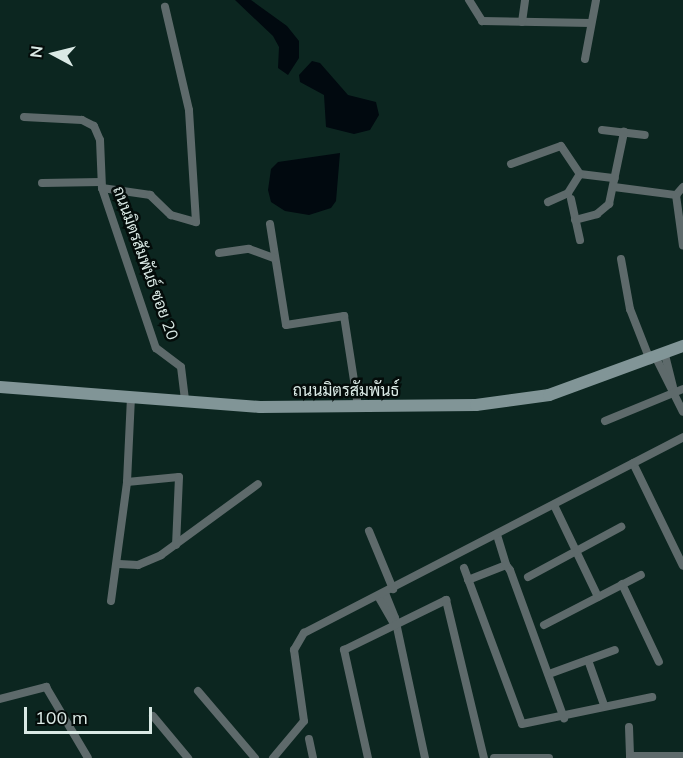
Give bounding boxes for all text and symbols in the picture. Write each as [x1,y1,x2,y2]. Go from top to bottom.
north arrow [24,24,84,84]
text: N [25,45,47,59]
street label: ถนนมิตรสัมพันธ์ ซอย 20 [109,183,183,343]
street label: ถนนมิตรสัมพันธ์ [293,380,399,400]
scale bar [27,695,154,733]
text: 100 m [35,706,88,729]

